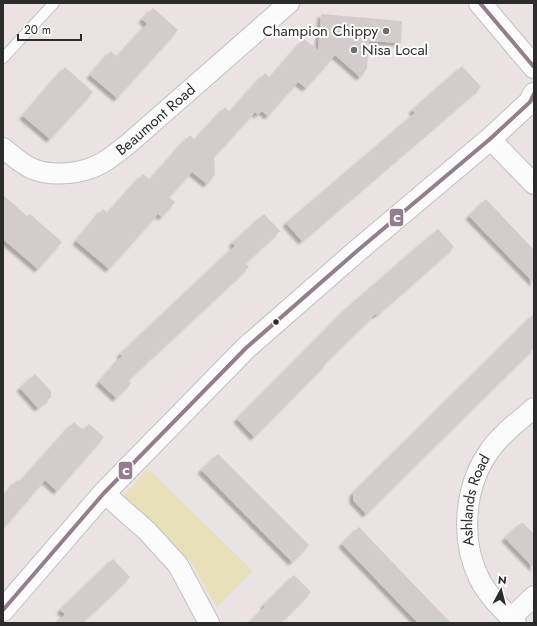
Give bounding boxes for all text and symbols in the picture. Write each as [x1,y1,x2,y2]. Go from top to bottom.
scale bar [18,16,81,42]
place label: Champion Chippy [262,20,378,42]
text: 20 m [24,21,51,39]
marker: Champion Chippy [381,26,391,36]
place label: Nisa Local [362,39,428,61]
marker: Nisa Local [349,45,359,55]
street label: Beaumont Road [111,79,200,161]
line badge: C [389,208,404,227]
text: C [393,210,401,226]
unlabelled marker [271,317,281,327]
street label: Ashlands Road [456,450,496,548]
line badge: C [118,461,133,480]
text: C [122,463,130,479]
north arrow [481,570,521,610]
text: N [497,572,508,589]

